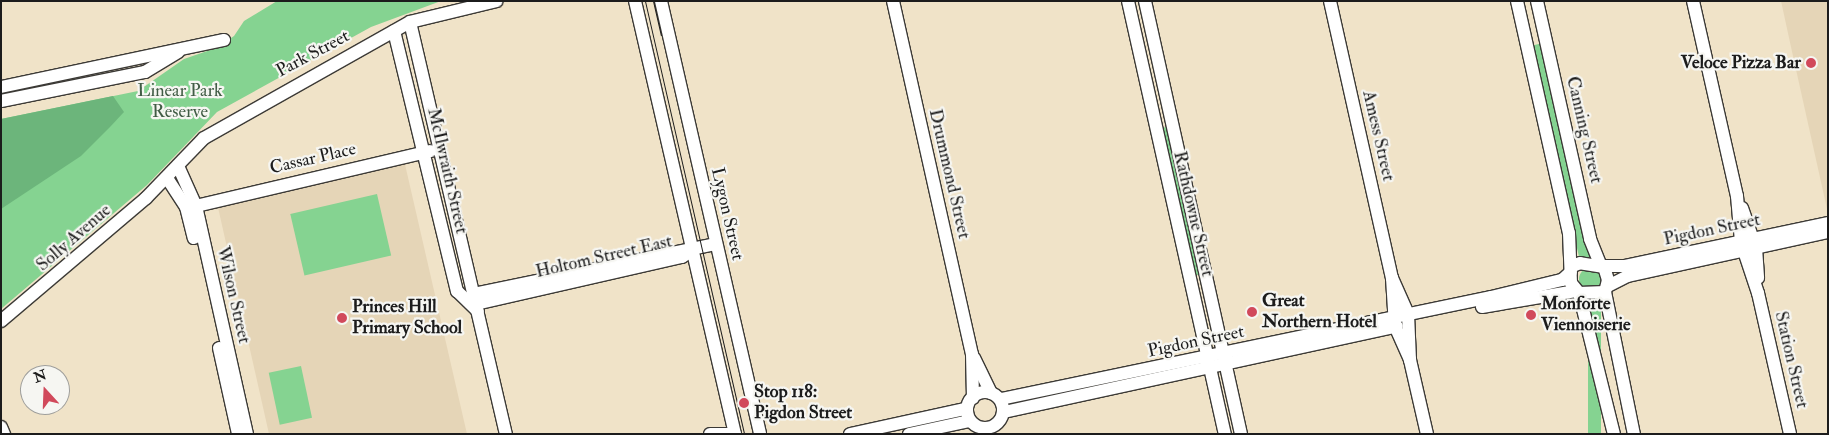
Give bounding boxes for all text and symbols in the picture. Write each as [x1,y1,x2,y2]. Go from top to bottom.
street label: Park Street [273,26,353,82]
place label: Veloce Pizza Bar [1681,52,1801,74]
marker: Veloce Pizza Bar [1805,57,1817,69]
street label: Canning Street [1561,74,1607,186]
park label: Linear Park Reserve [137,81,223,124]
street label: Amess Street [1357,89,1399,183]
street label: McIlwraith Street [422,106,472,236]
street label: Drummond Street [924,107,974,241]
street label: Cassar Place [268,139,358,179]
street label: Rathdowne Street [1168,149,1218,279]
street label: Lygon Street [706,165,748,263]
street label: Solly Avenue [32,200,116,276]
street label: Pigdon Street [1662,209,1762,251]
street label: Holtom Street East [534,231,674,283]
street label: Wilson Street [211,244,255,346]
place label: Great Northern Hotel [1262,291,1377,334]
place label: Monforte Viennoiserie [1541,294,1630,336]
place label: Princes Hill Primary School [352,297,462,340]
marker: Great Northern Hotel [1246,306,1258,318]
marker: Monforte Viennoiserie [1525,309,1537,321]
street label: Station Street [1769,309,1813,411]
marker: Princes Hill Primary School [336,312,348,324]
street label: Pigdon Street [1146,321,1246,363]
north arrow [20,365,70,415]
text: N [31,366,49,387]
place label: Stop 118: Pigdon Street [754,382,852,424]
marker: Stop 118: Pigdon Street [738,397,750,409]

